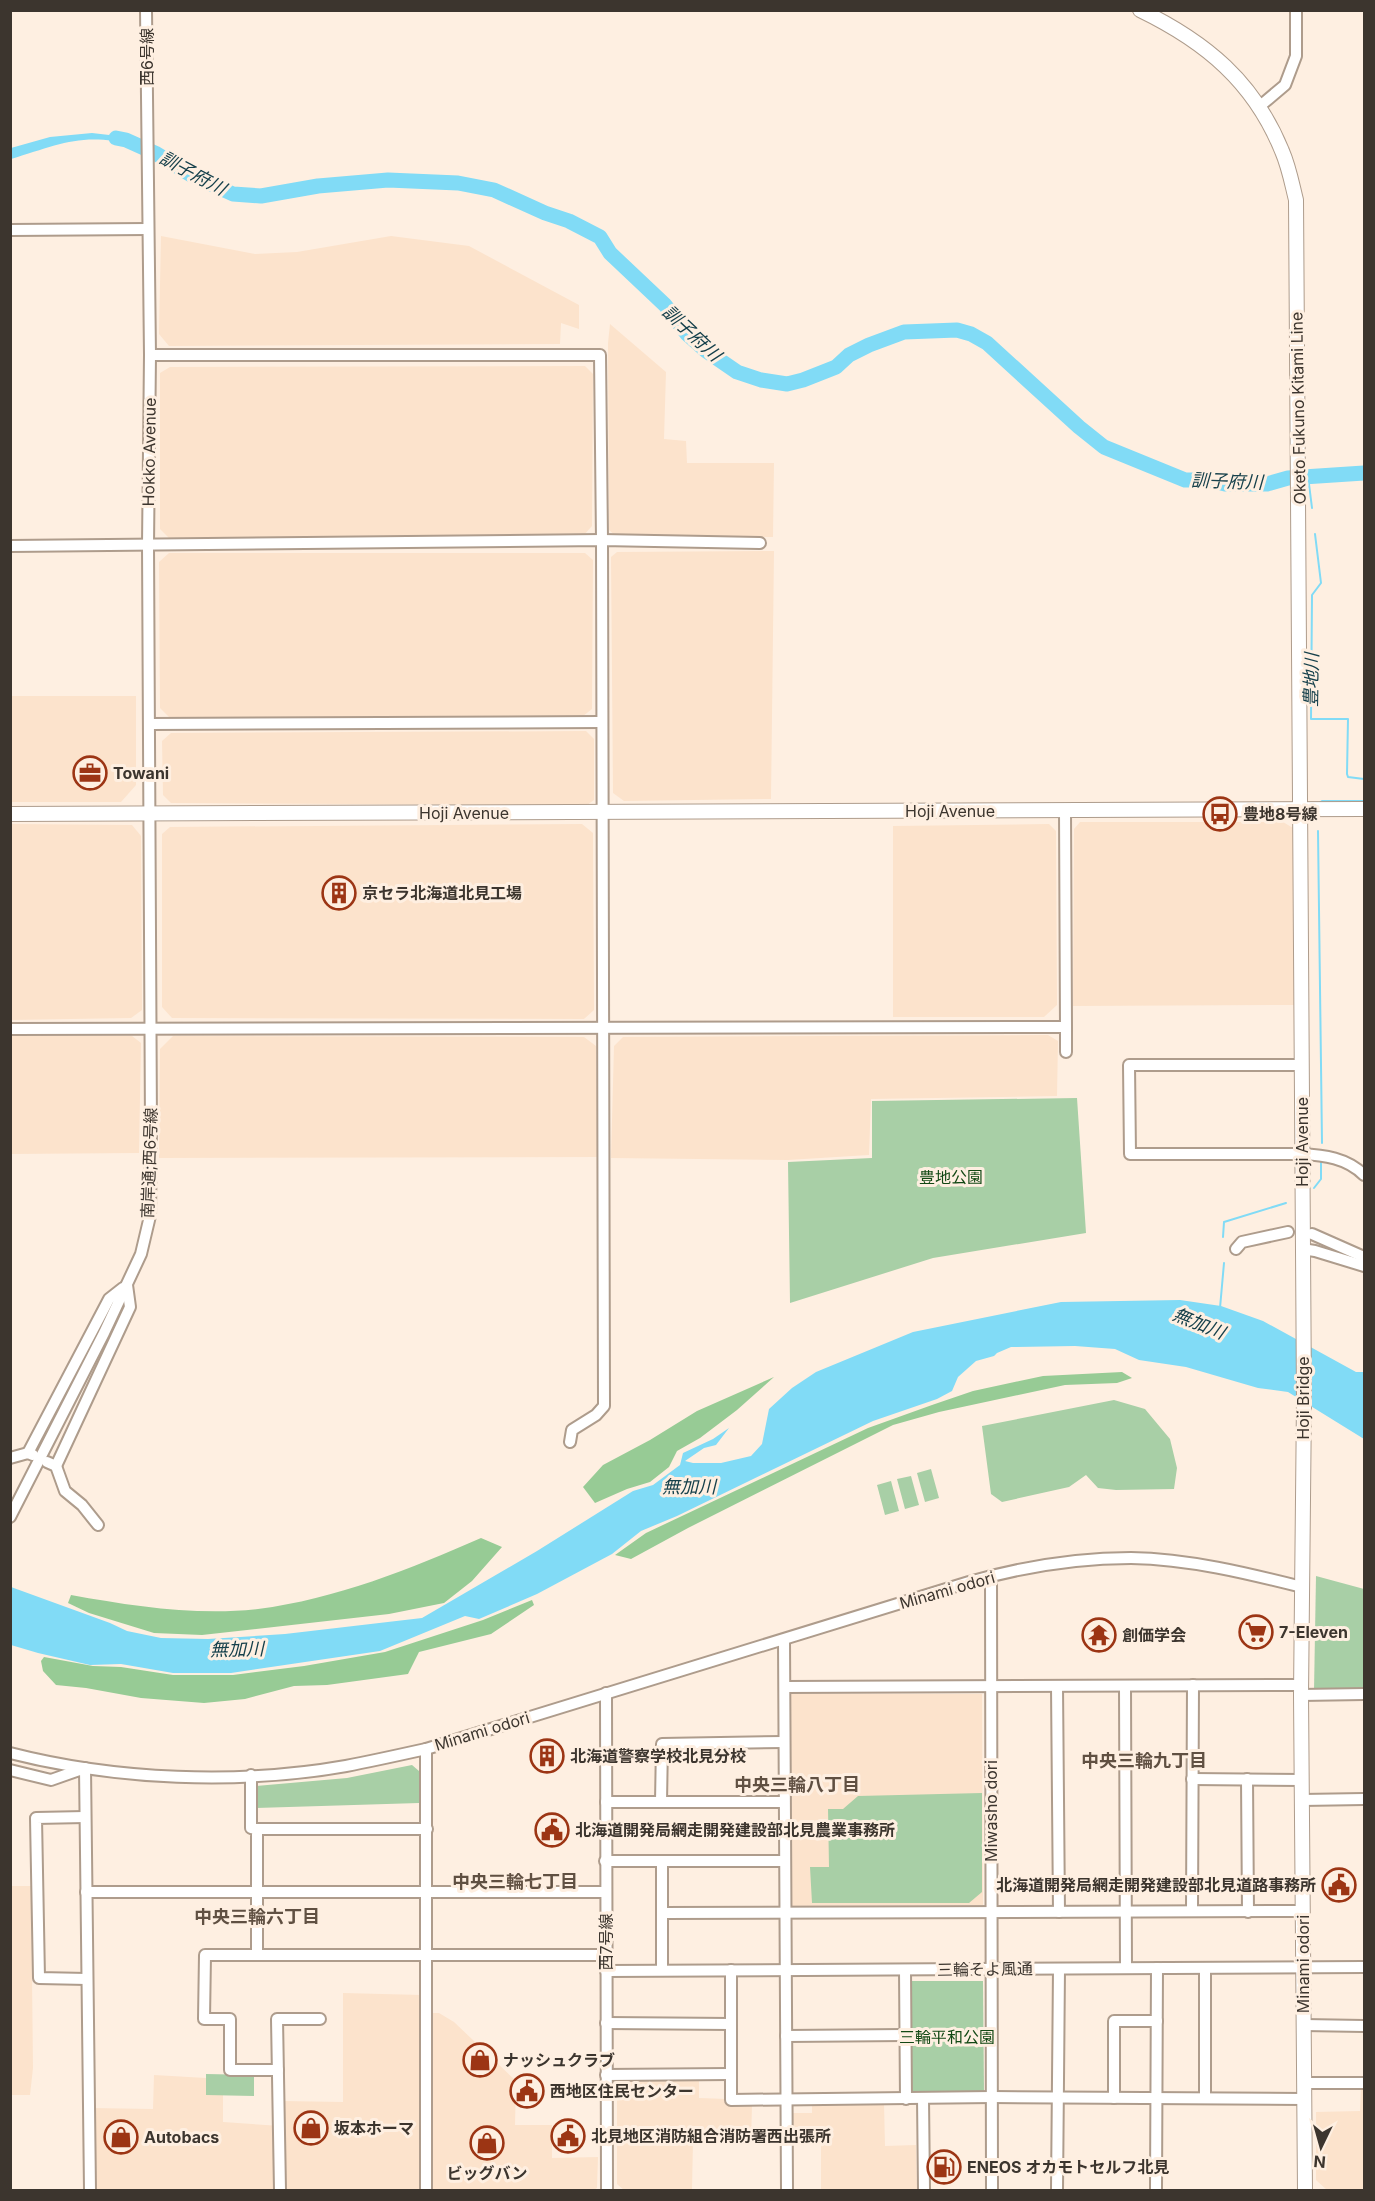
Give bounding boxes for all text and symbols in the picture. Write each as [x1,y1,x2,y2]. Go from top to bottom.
street label: 西6号線 [137,28,157,86]
water label: 訓子府川 [156,147,231,200]
water label: 訓子府川 [659,301,727,367]
street label: Oketo Fukuno Kitami Line [1286,312,1310,504]
street label: Hokko Avenue [138,397,160,507]
water label: 訓子府川 [1191,469,1265,493]
water label: 豊地川 [1300,651,1322,707]
office icon: Towani [72,755,108,791]
place label: Towani [113,763,169,783]
bus stop icon: 豊地8号線 [1202,796,1238,832]
street label: Hoji Avenue [905,801,995,821]
street label: Hoji Avenue [419,803,509,823]
place label: 豊地8号線 [1243,804,1317,824]
building icon: 京セラ北海道北見工場 [321,875,357,911]
place label: 京セラ北海道北見工場 [362,883,522,903]
street label: Hoji Avenue [1292,1097,1312,1187]
street label: 南岸通;西6号線 [137,1107,161,1219]
park label: 豊地公園 [919,1167,983,1187]
water label: 無加川 [1170,1303,1230,1344]
street label: Hoji Bridge [1293,1356,1313,1440]
water label: 無加川 [662,1476,718,1497]
street label: Minami odori [897,1567,997,1613]
supermarket icon: 7-Eleven [1238,1614,1274,1650]
temple icon: 創価学会 [1081,1617,1117,1653]
place label: 7-Eleven [1279,1622,1348,1642]
place label: 創価学会 [1122,1625,1186,1645]
water label: 無加川 [210,1638,266,1660]
street label: Minami odori [432,1707,532,1755]
building icon: 北海道警察学校北見分校 [529,1738,565,1774]
place label: 北海道警察学校北見分校 [570,1746,746,1766]
district label: 中央三輪九丁目 [1081,1750,1207,1771]
street label: Miwasho dori [981,1760,1001,1862]
district label: 中央三輪八丁目 [734,1774,860,1795]
public building icon: 北海道開発局網走開発建設部北見農業事務所 [534,1812,570,1848]
place label: 北海道開発局網走開発建設部北見農業事務所 [575,1820,895,1840]
public building icon: 北海道開発局網走開発建設部北見道路事務所 [1321,1867,1357,1903]
district label: 中央三輪七丁目 [452,1871,578,1892]
place label: 北海道開発局網走開発建設部北見道路事務所 [996,1875,1316,1895]
district label: 中央三輪六丁目 [194,1906,320,1927]
street label: 西7号線 [596,1913,616,1971]
street label: Minami odori [1293,1915,1313,2013]
street label: 三輪そよ風通 [937,1958,1033,1980]
park label: 三輪平和公園 [899,2027,995,2047]
shop icon: ナッシュクラブ [462,2042,498,2078]
place label: ナッシュクラブ [503,2050,615,2070]
public building icon: 西地区住民センター [509,2073,545,2109]
place label: 西地区住民センター [550,2081,694,2101]
shop icon: 坂本ホーマ [293,2110,329,2146]
north arrow [1291,2117,1351,2177]
place label: 坂本ホーマ [334,2118,414,2138]
public building icon: 北見地区消防組合消防署西出張所 [550,2118,586,2154]
shop icon: Autobacs [103,2119,139,2155]
shop icon: ビッグバン [469,2125,505,2161]
place label: 北見地区消防組合消防署西出張所 [591,2126,831,2146]
place label: Autobacs [144,2127,219,2147]
fuel station icon: ENEOS オカモトセルフ北見 [926,2149,962,2185]
text: N [1313,2151,1327,2172]
place label: ENEOS オカモトセルフ北見 [967,2157,1169,2177]
place label: ビッグバン [447,2163,527,2183]

